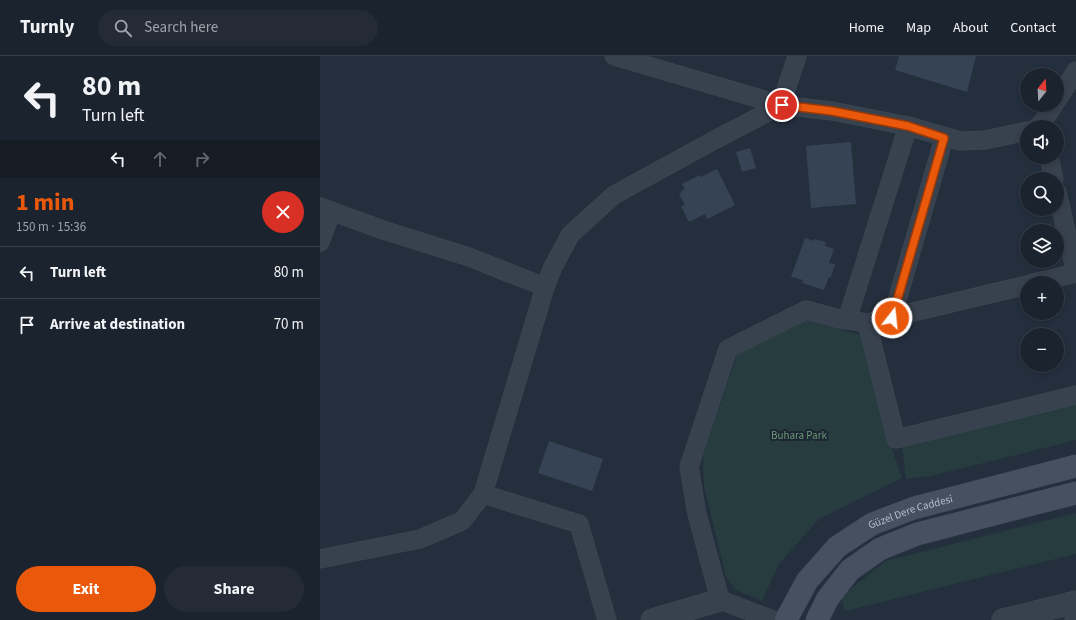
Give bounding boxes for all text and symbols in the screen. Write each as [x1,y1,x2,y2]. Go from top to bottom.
search box [98,10,378,46]
text: Turnly [20,14,74,41]
icon: search [112,17,134,39]
text: Search here [144,17,218,38]
text: Home [849,18,884,38]
text: Map [906,18,931,38]
text: About [953,18,988,38]
text: Contact [1010,18,1056,38]
text: 80 m [82,66,141,106]
north arrow [1020,68,1064,112]
map controls [1020,68,1064,372]
icon: left [16,72,68,124]
pin [765,88,799,122]
icon: arrive [771,94,793,116]
text: Turn left [82,103,144,128]
button: sound [1020,120,1064,164]
icon: left [107,148,129,170]
icon: ahead [149,148,171,170]
icon: right [191,148,213,170]
button: search [1020,172,1064,216]
text: 1 min [16,185,74,220]
button: close [262,191,304,233]
text: 150 m · 15:36 [16,218,86,236]
button: layers [1020,224,1064,268]
icon: left [16,262,38,284]
text: Turn left [50,262,106,283]
text: 80 m [274,262,304,283]
button: + [1020,276,1064,320]
position arrow [871,297,913,339]
icon: arrive [16,314,38,336]
text: Arrive at destination [50,314,185,335]
text: 70 m [274,314,304,335]
button: − [1020,328,1064,372]
park label: Buhara Park [771,428,827,443]
street label: Güzel Dere Caddesi [865,491,954,532]
button: Exit [16,566,156,612]
button: Share [164,566,304,612]

